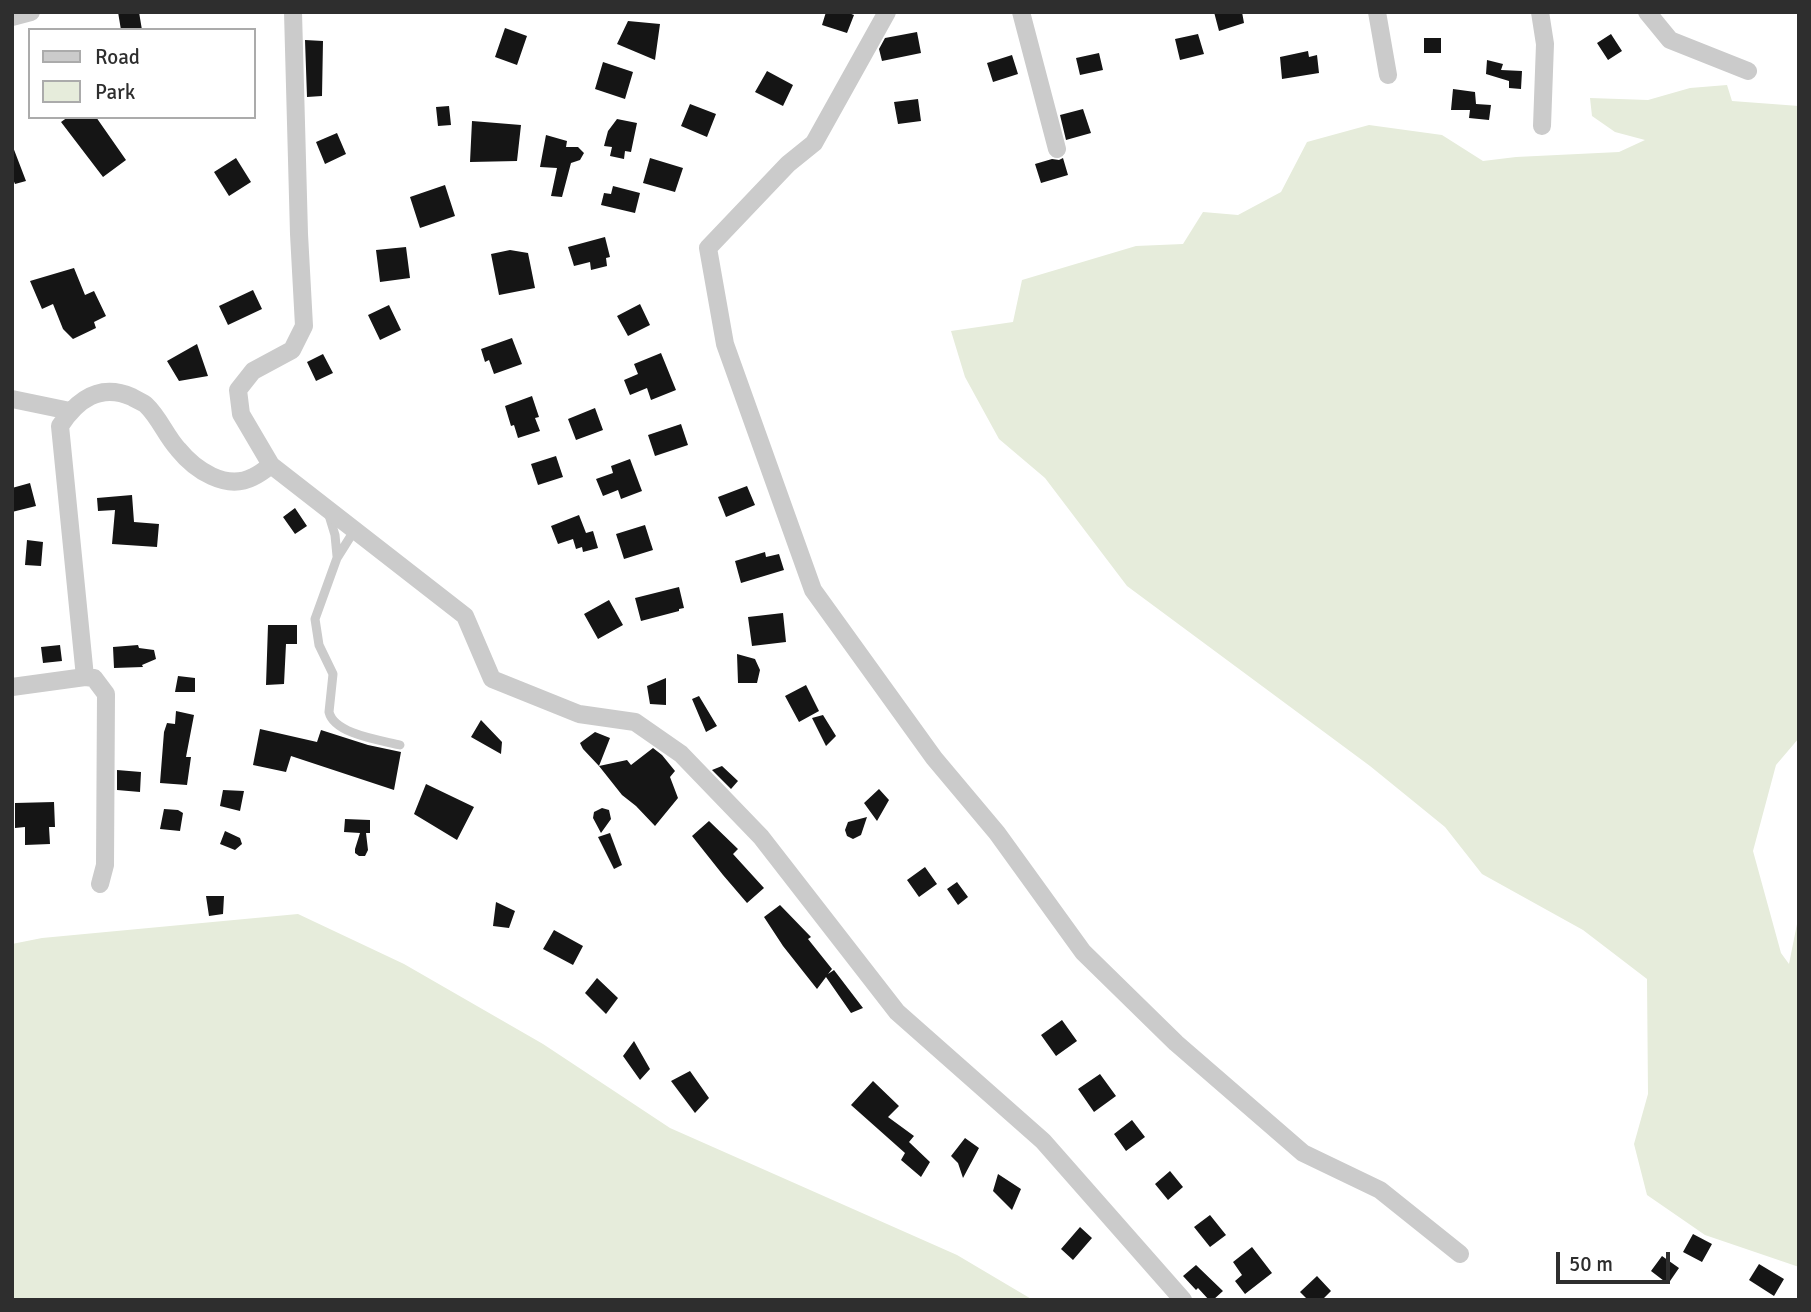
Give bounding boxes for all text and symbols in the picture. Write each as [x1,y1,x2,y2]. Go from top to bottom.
legend [28,28,256,119]
text: Road [95,44,140,70]
text: Park [95,79,135,105]
scale bar [1559,1238,1673,1282]
text: 50 m [1569,1251,1613,1277]

